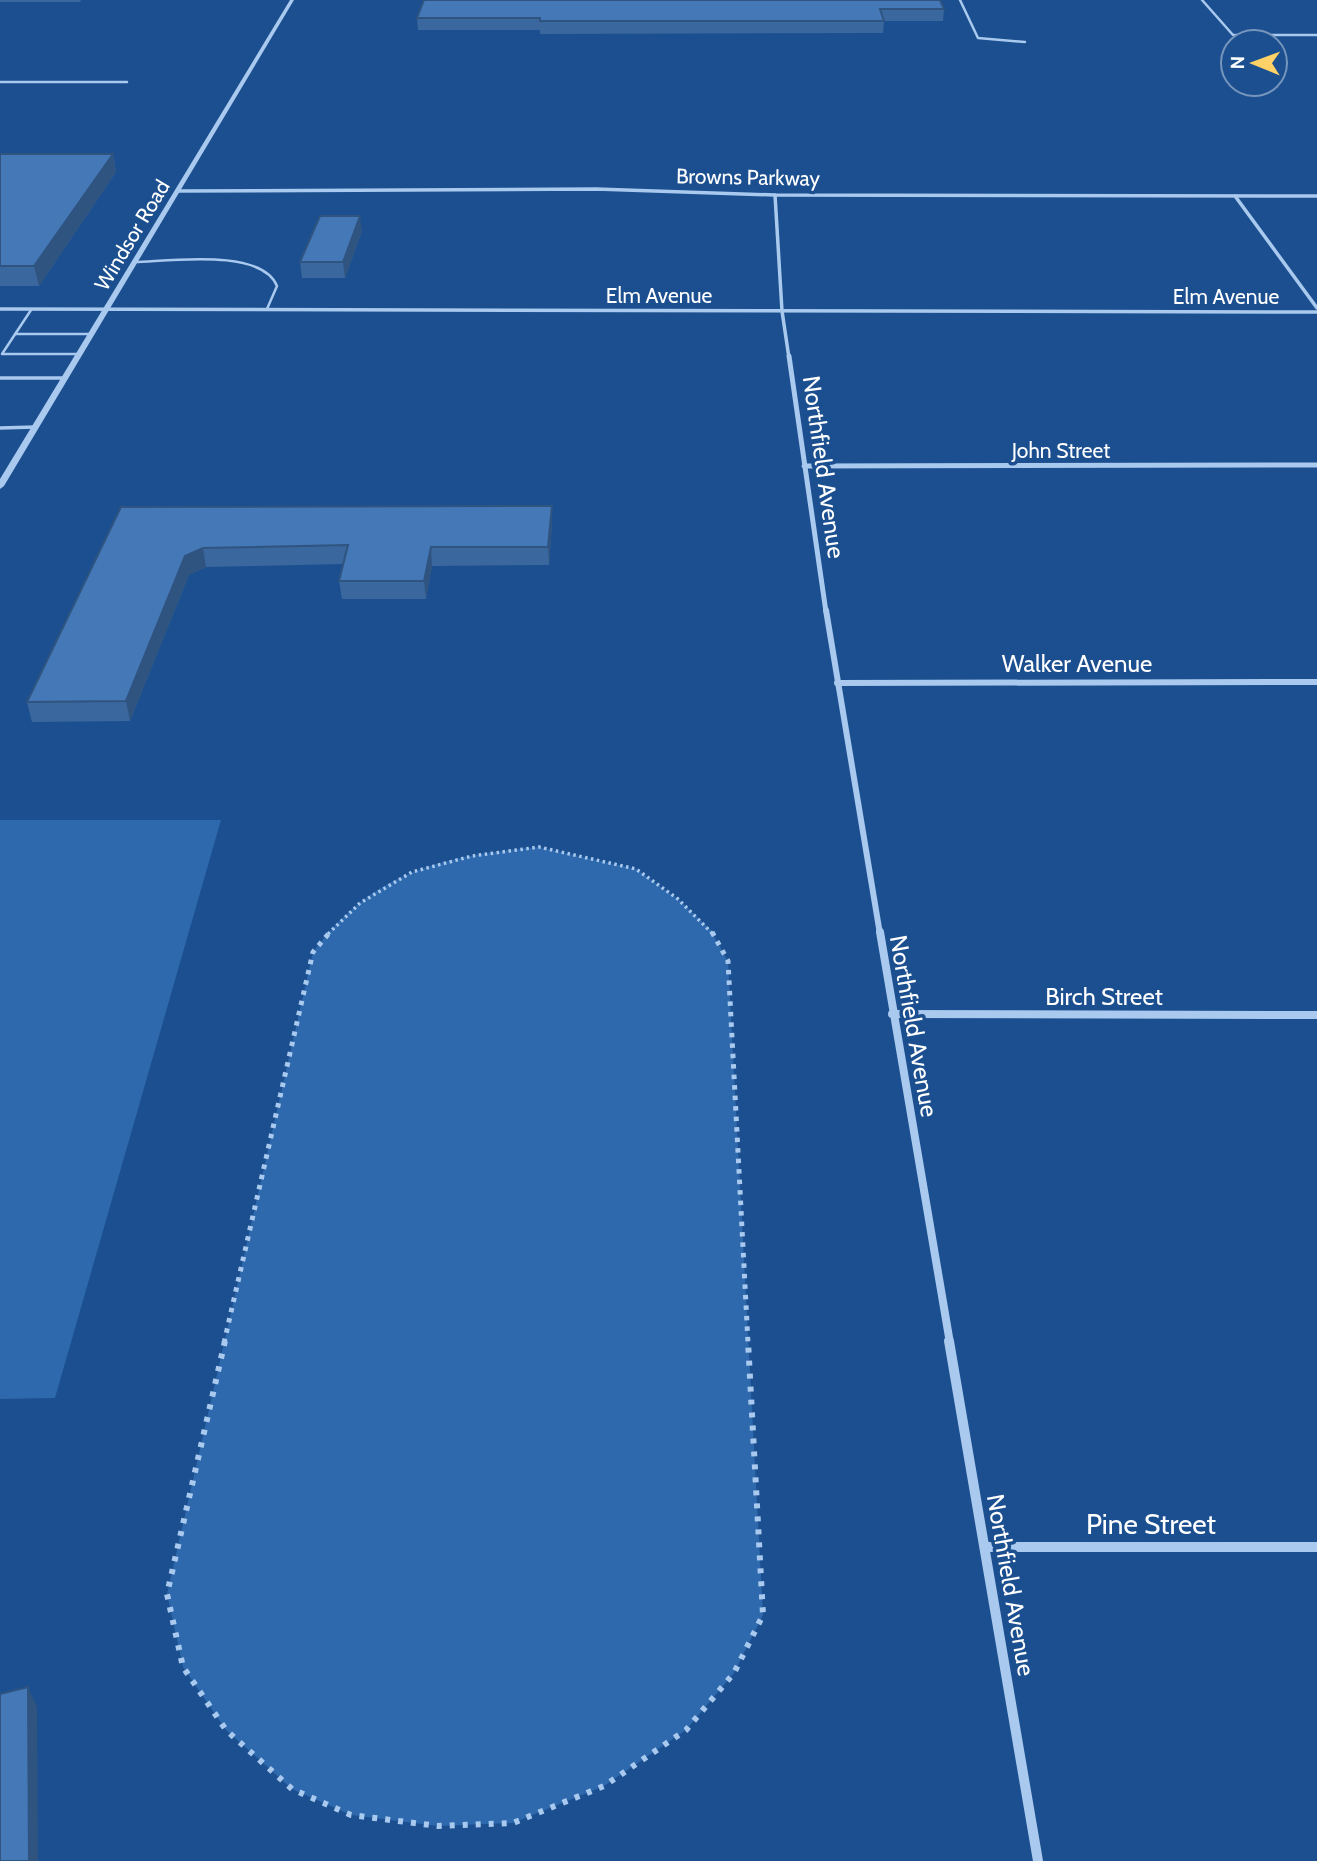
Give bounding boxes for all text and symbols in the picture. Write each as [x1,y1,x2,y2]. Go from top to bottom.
north arrow [1219,28,1289,98]
text: N [1226,56,1249,70]
street label: Browns Parkway [676,163,821,191]
street label: Windsor Road [89,175,175,295]
street label: Elm Avenue [606,283,712,308]
street label: Elm Avenue [1173,284,1279,309]
street label: Northfield Avenue [797,374,851,560]
street label: John Street [1011,438,1110,463]
street label: Walker Avenue [1002,649,1152,678]
street label: Northfield Avenue [884,933,944,1119]
street label: Birch Street [1045,982,1163,1011]
street label: Northfield Avenue [981,1492,1041,1678]
street label: Pine Street [1086,1507,1216,1541]

